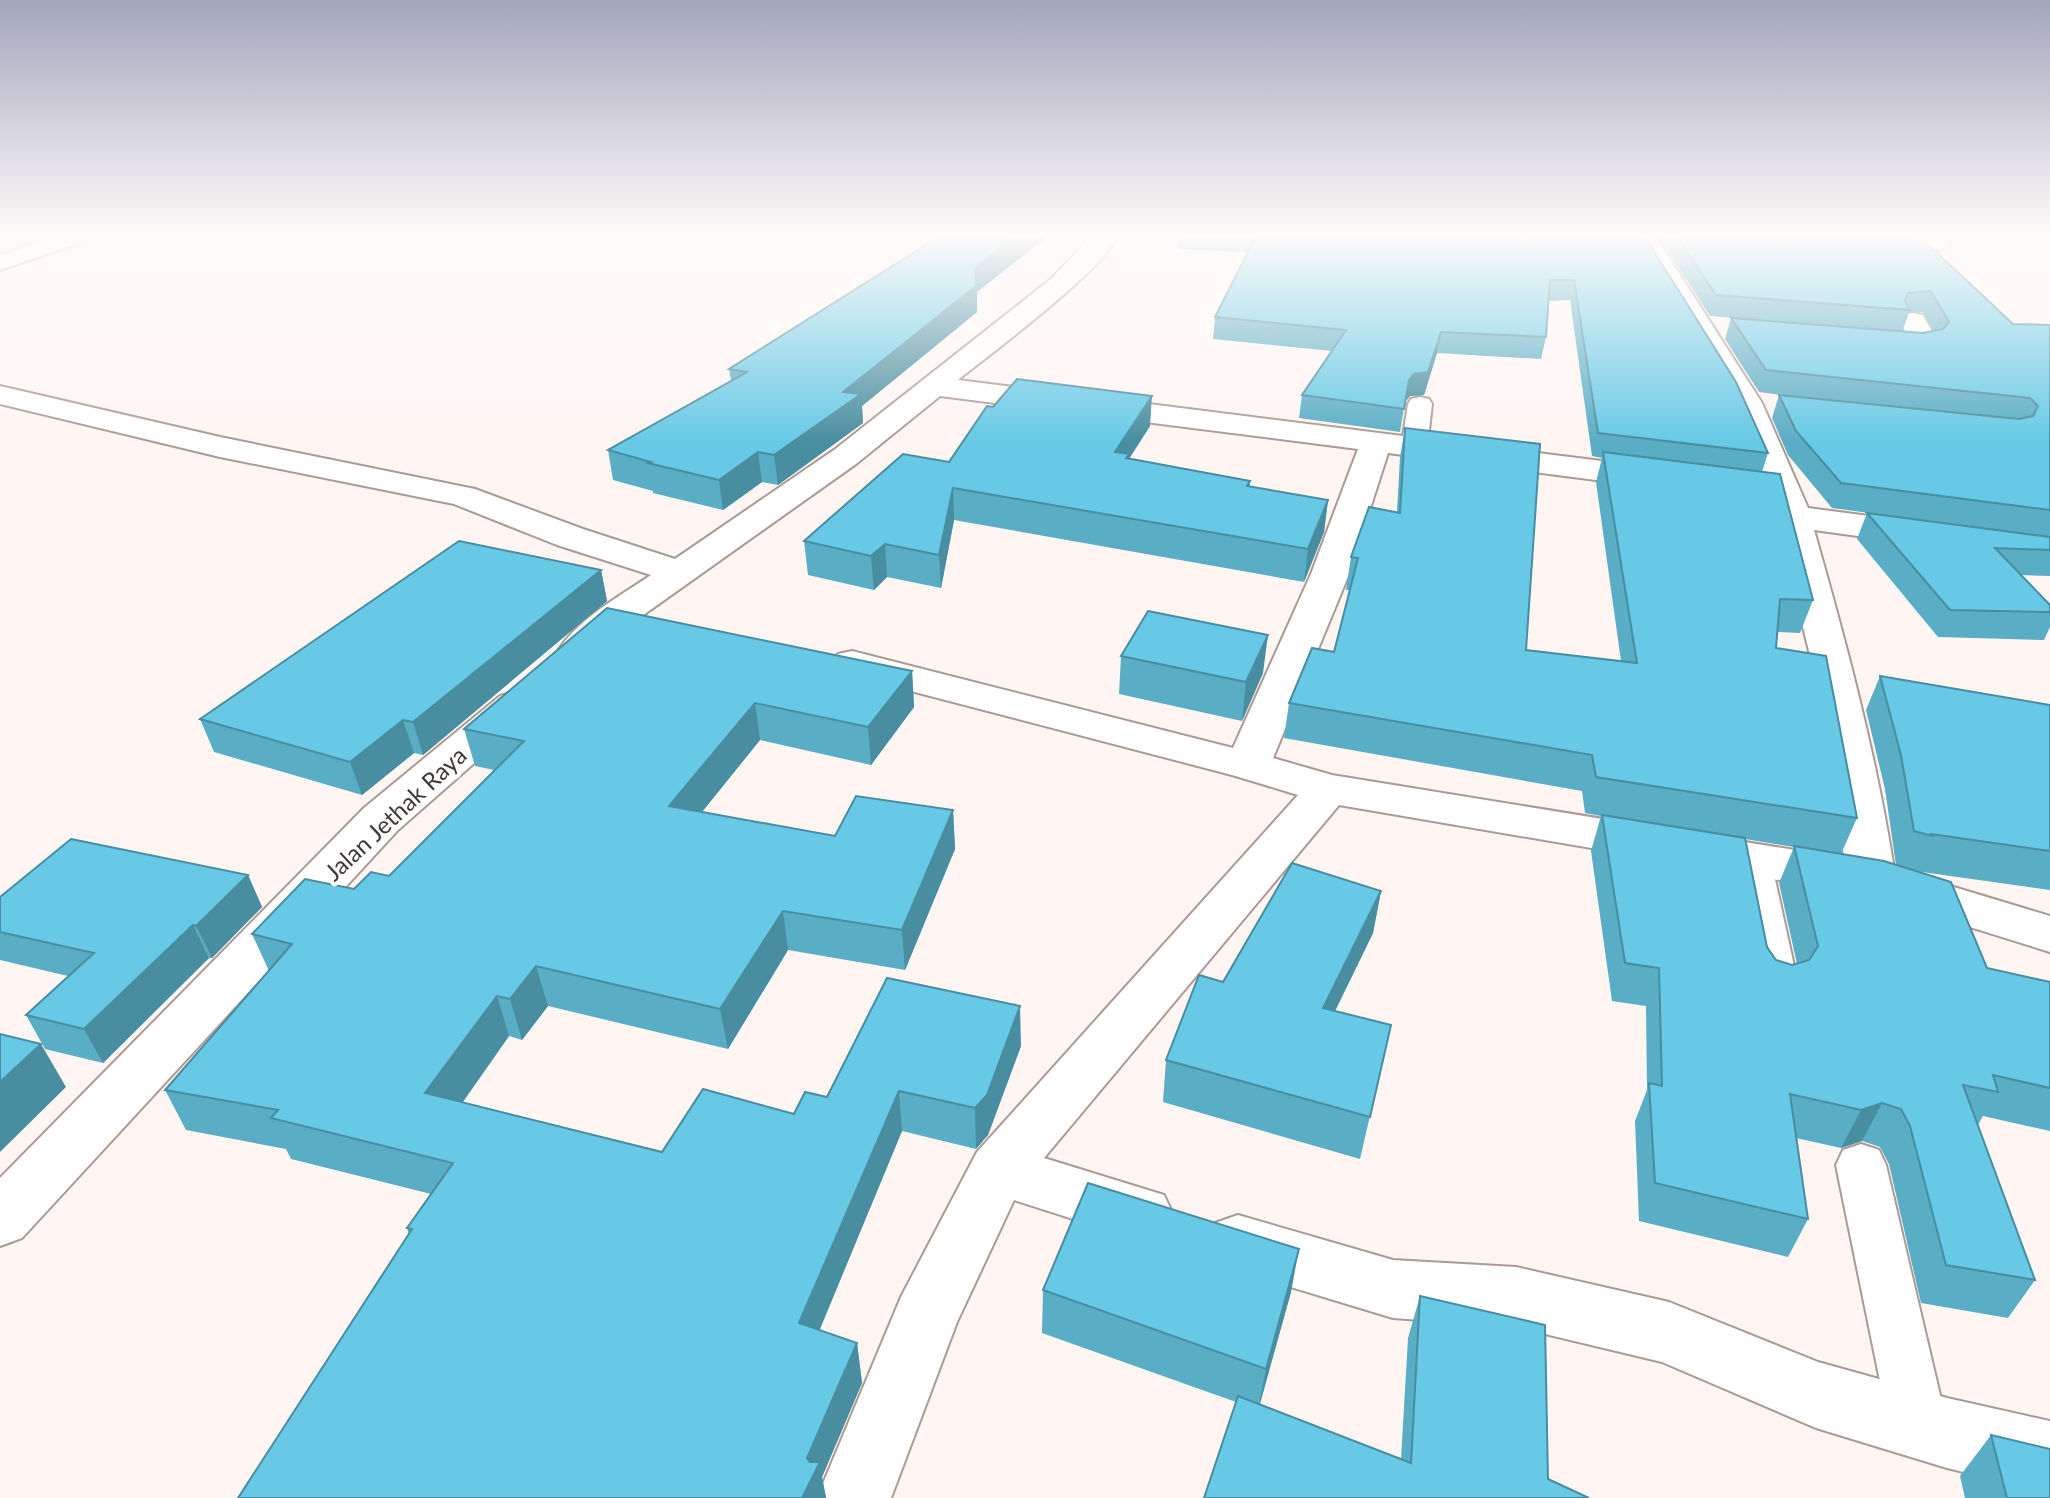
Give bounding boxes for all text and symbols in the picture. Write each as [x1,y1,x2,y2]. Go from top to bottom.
street label: Jalan Jethak Raya [318,740,472,886]

